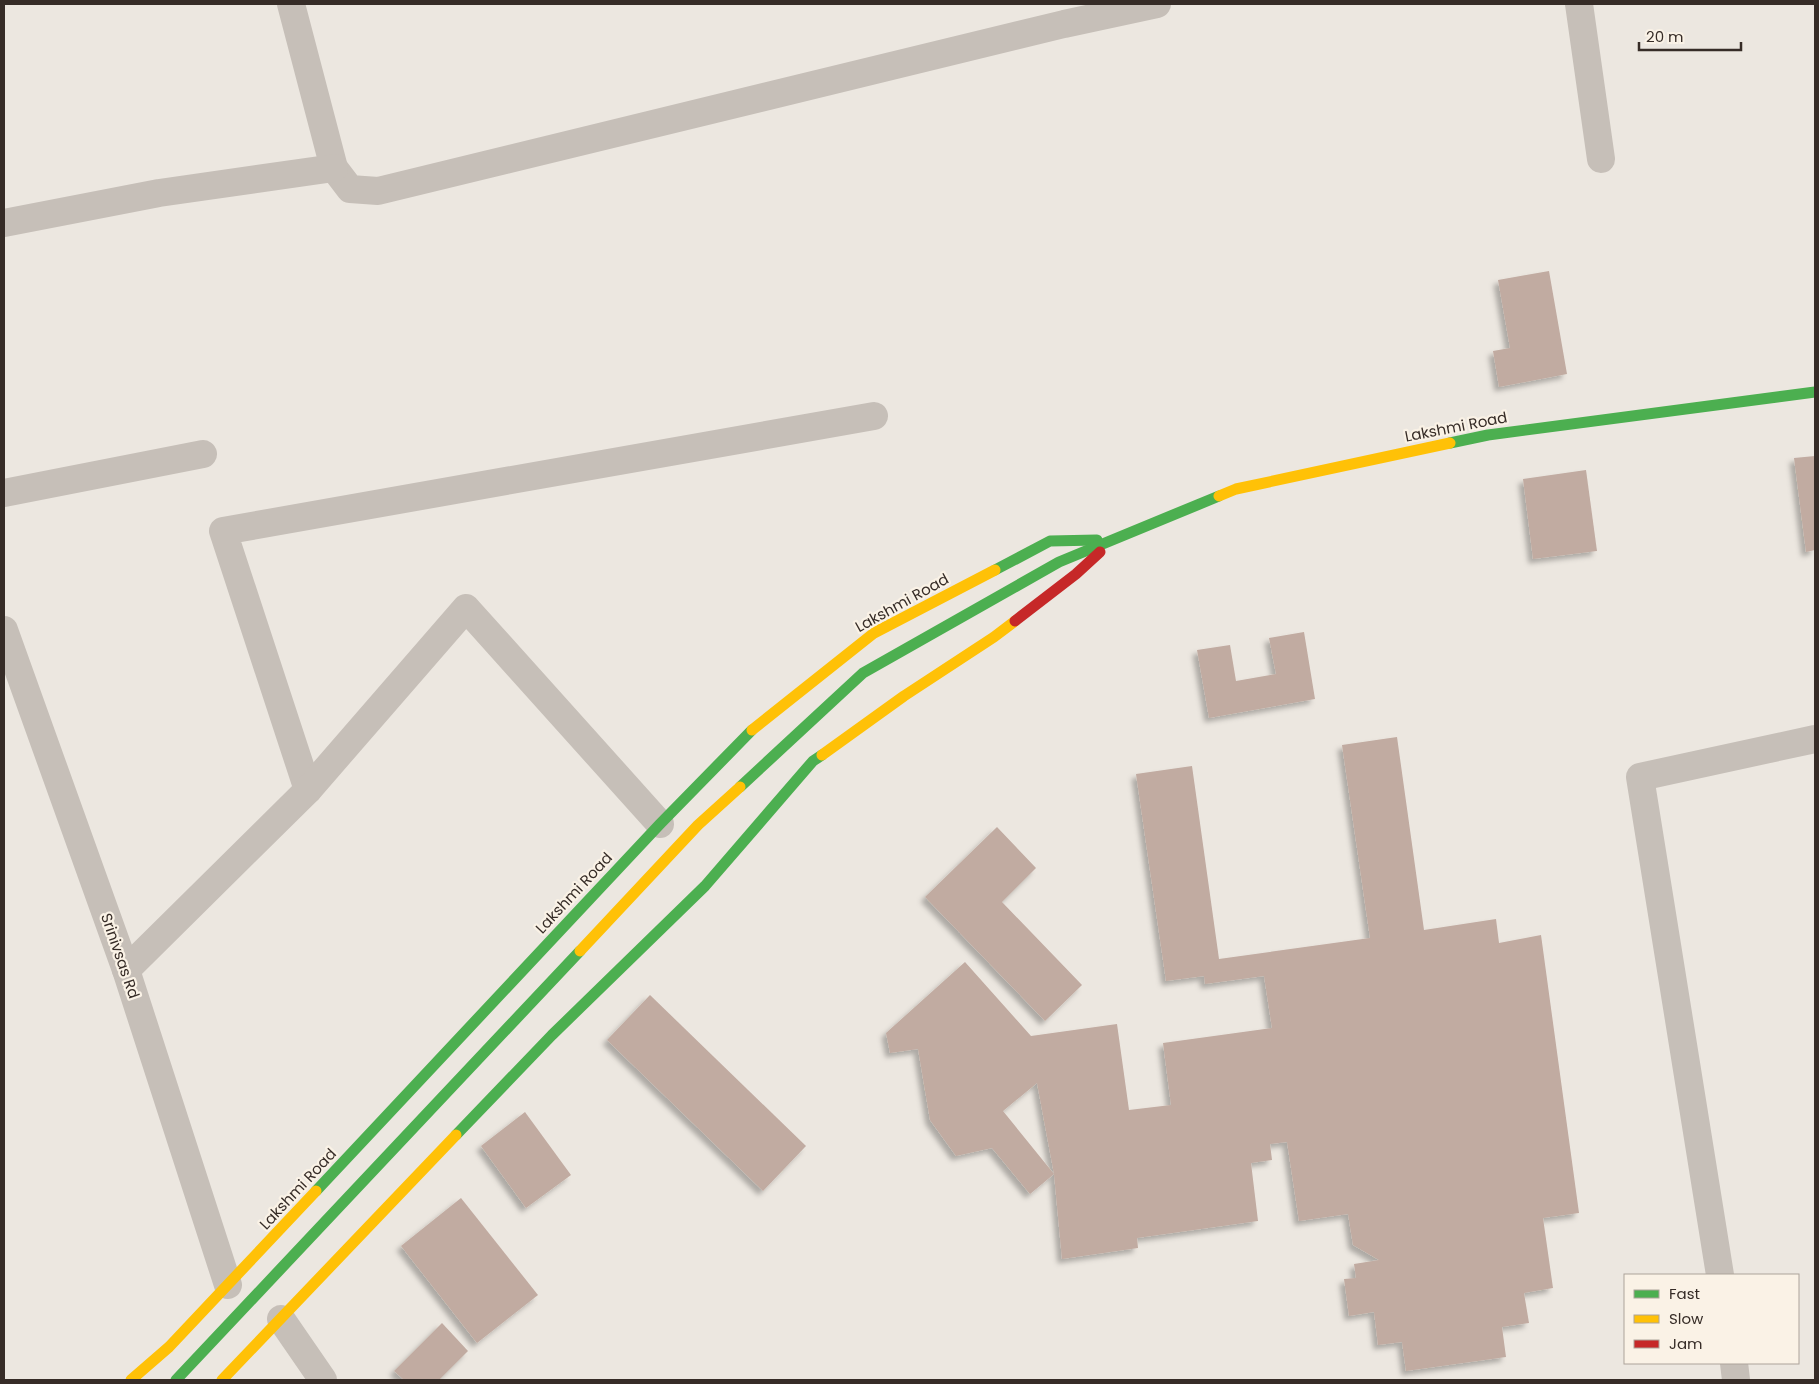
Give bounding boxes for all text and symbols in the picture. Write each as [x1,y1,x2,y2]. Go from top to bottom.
scale bar [1639,20,1742,52]
text: 20 m [1646,26,1684,47]
street label: Lakshmi Road [1403,406,1509,447]
street label: Lakshmi Road [851,568,952,637]
street label: Lakshmi Road [531,847,617,938]
street label: Srinivsas Rd [96,910,145,1001]
street label: Lakshmi Road [255,1143,341,1234]
legend [1624,1274,1799,1364]
text: Fast [1669,1283,1700,1304]
text: Slow [1669,1308,1704,1329]
text: Jam [1669,1333,1703,1354]

